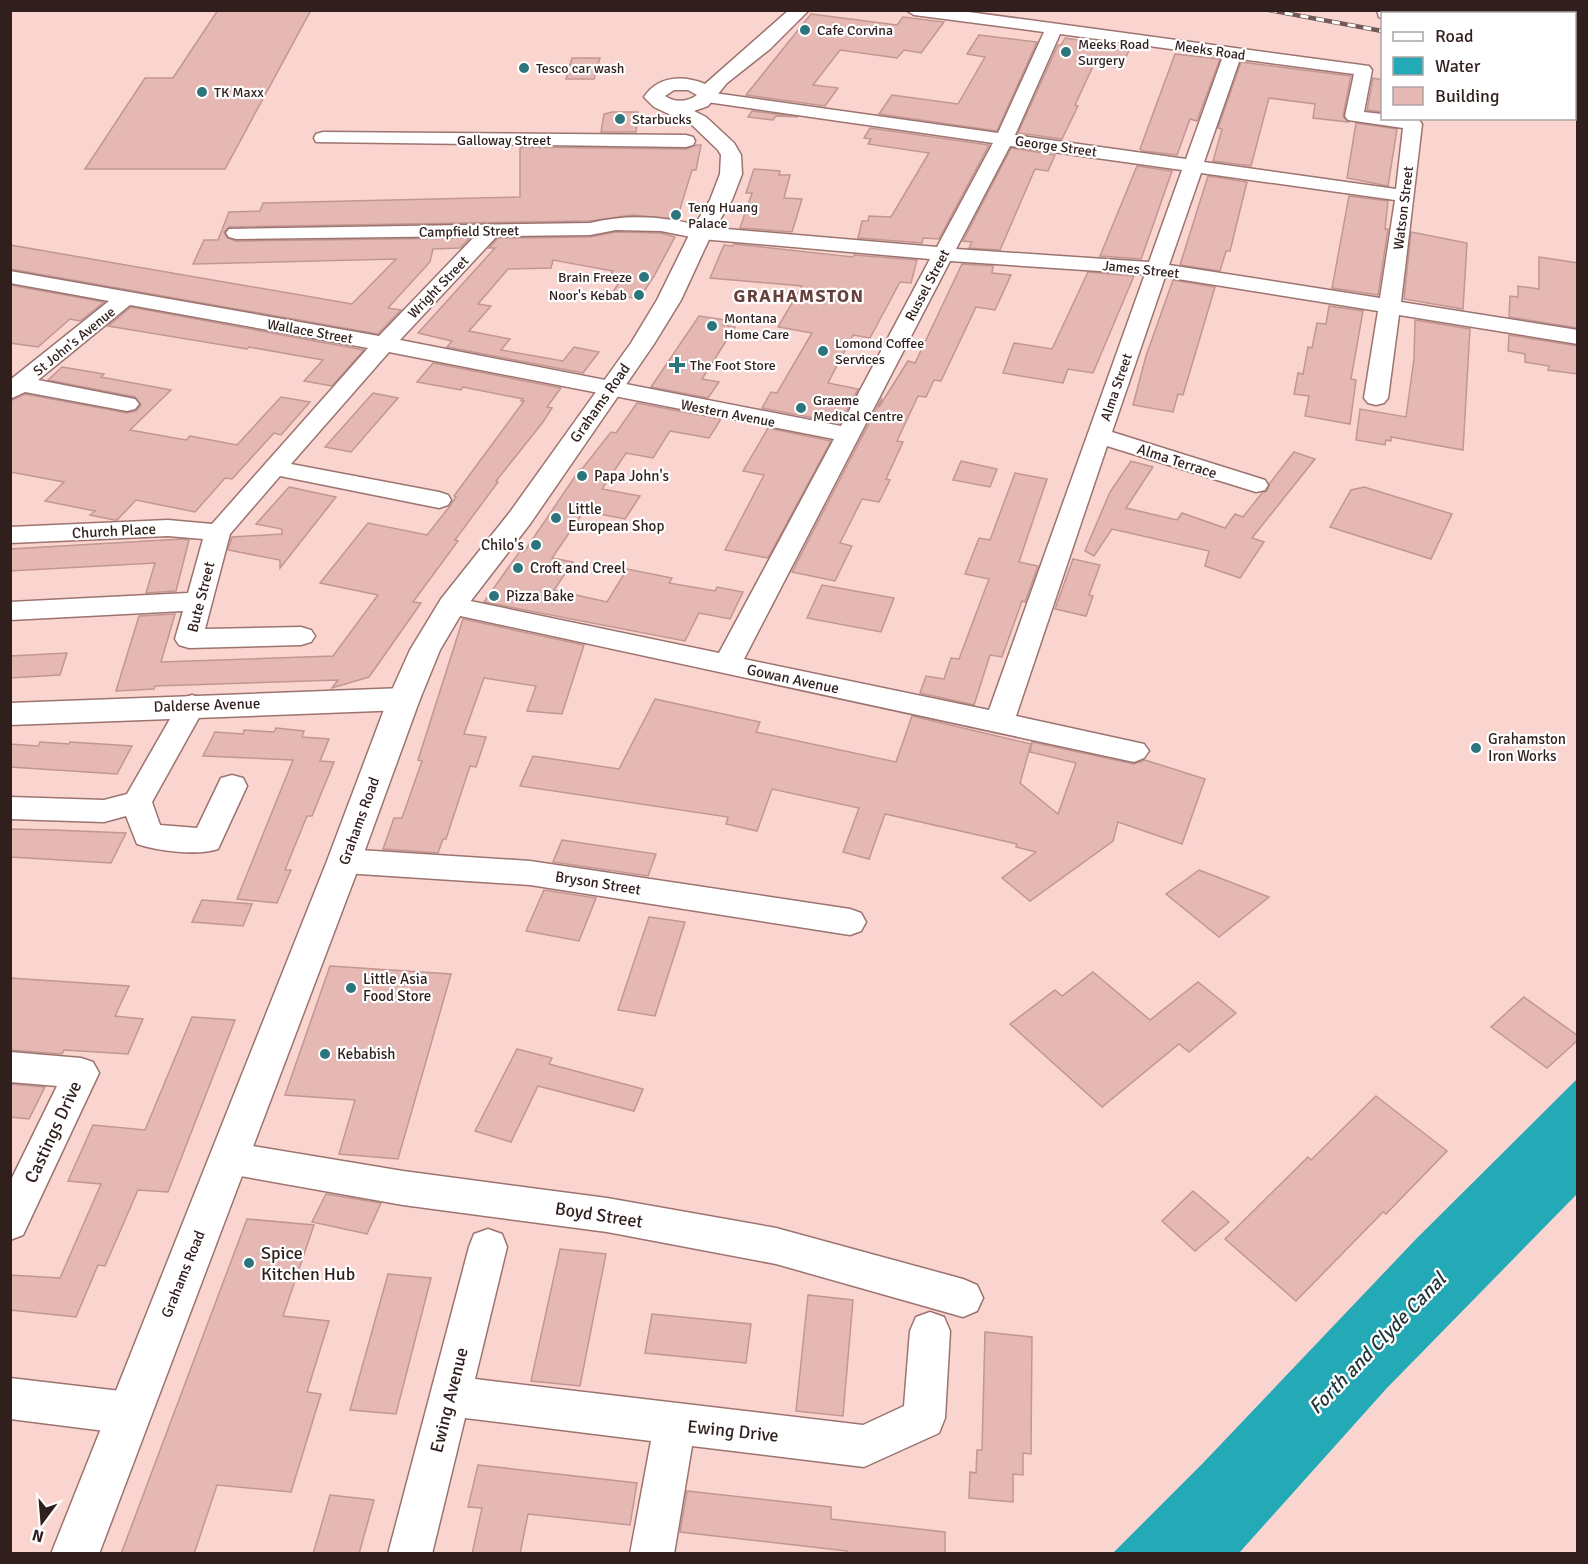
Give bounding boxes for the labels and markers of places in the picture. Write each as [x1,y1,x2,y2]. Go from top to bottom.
place label: Cafe Corvina [817,22,893,39]
marker: Cafe Corvina [798,23,812,37]
place label: Meeks Road Surgery [1078,36,1150,69]
marker: Meeks Road Surgery [1059,45,1073,59]
place label: Tesco car wash [536,60,624,77]
marker: Tesco car wash [517,61,531,75]
place label: TK Maxx [214,84,264,101]
marker: TK Maxx [195,85,209,99]
place label: Starbucks [632,111,692,128]
marker: Starbucks [613,112,627,126]
place label: Teng Huang Palace [688,199,758,232]
marker: Teng Huang Palace [669,208,683,222]
place label: Brain Freeze [558,269,632,286]
marker: Brain Freeze [637,270,651,284]
place label: Noor's Kebab [549,287,627,304]
marker: Noor's Kebab [632,288,646,302]
place label: Montana Home Care [724,310,789,343]
marker: Montana Home Care [705,319,719,333]
place label: Lomond Coffee Services [835,335,924,368]
marker: Lomond Coffee Services [816,344,830,358]
marker: The Foot Store [668,356,686,374]
place label: The Foot Store [690,357,776,374]
place label: Graeme Medical Centre [813,392,903,425]
marker: Graeme Medical Centre [794,401,808,415]
place label: Papa John's [594,467,670,485]
marker: Papa John's [575,469,589,483]
place label: Little European Shop [568,500,664,535]
marker: Little European Shop [549,511,563,525]
place label: Chilo's [481,536,524,554]
marker: Chilo's [529,538,543,552]
place label: Croft and Creel [530,559,626,577]
marker: Croft and Creel [511,561,525,575]
place label: Pizza Bake [506,587,574,605]
marker: Pizza Bake [487,589,501,603]
place label: Grahamston Iron Works [1488,730,1566,765]
marker: Grahamston Iron Works [1469,741,1483,755]
place label: Little Asia Food Store [363,970,431,1005]
marker: Little Asia Food Store [344,981,358,995]
place label: Kebabish [337,1045,395,1063]
marker: Kebabish [318,1047,332,1061]
place label: Spice Kitchen Hub [261,1242,355,1285]
marker: Spice Kitchen Hub [242,1256,256,1270]

